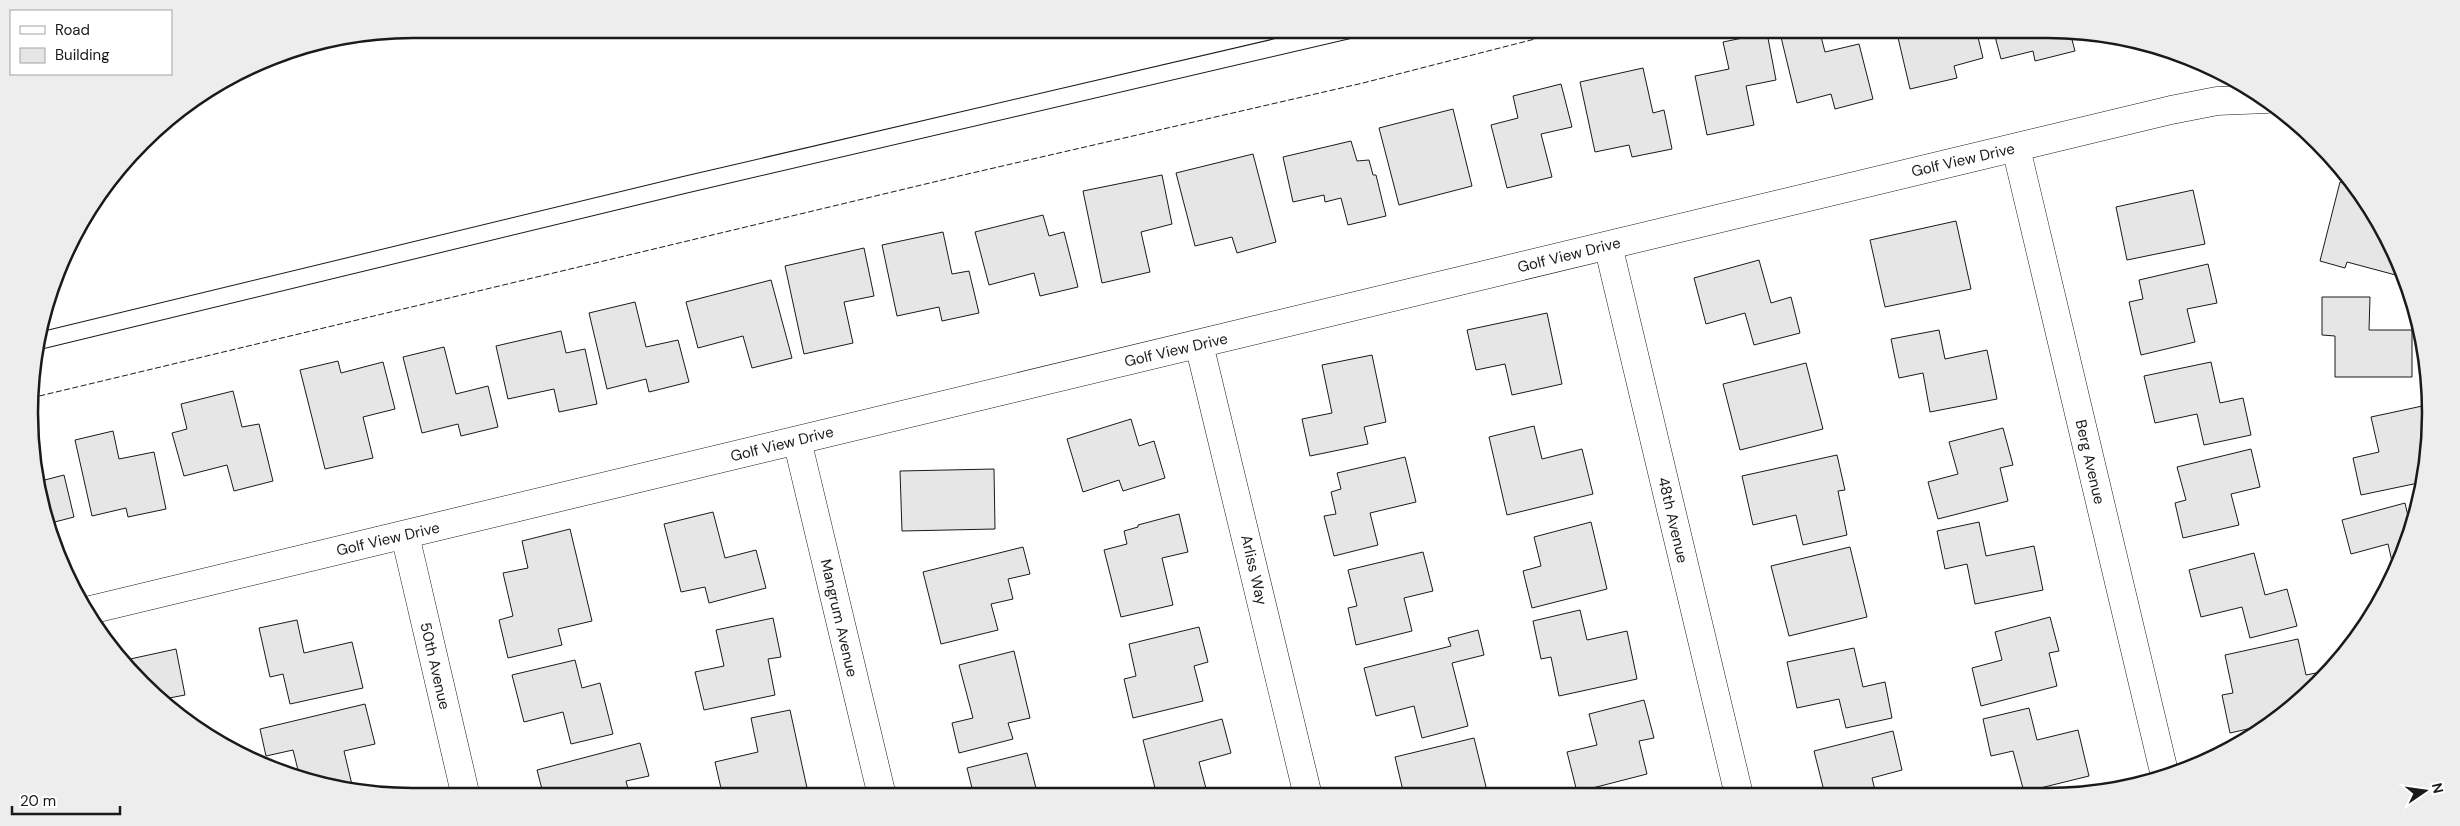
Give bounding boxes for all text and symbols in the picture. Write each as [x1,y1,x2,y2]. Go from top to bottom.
legend [10,10,172,75]
text: Road [55,20,90,40]
text: Building [55,45,110,65]
street label: Golf View Drive [1909,138,2017,182]
street label: Golf View Drive [1515,233,1623,277]
street label: Golf View Drive [1122,328,1230,372]
street label: Berg Avenue [2071,418,2109,506]
street label: Golf View Drive [728,422,836,466]
street label: 48th Avenue [1653,475,1693,565]
street label: Golf View Drive [334,517,442,561]
street label: Arliss Way [1236,533,1272,608]
street label: Mangrum Avenue [816,557,862,679]
street label: 50th Avenue [415,620,455,712]
north arrow [2400,766,2450,816]
text: N [2428,781,2448,795]
scale bar [12,784,120,816]
text: 20 m [20,791,56,811]

